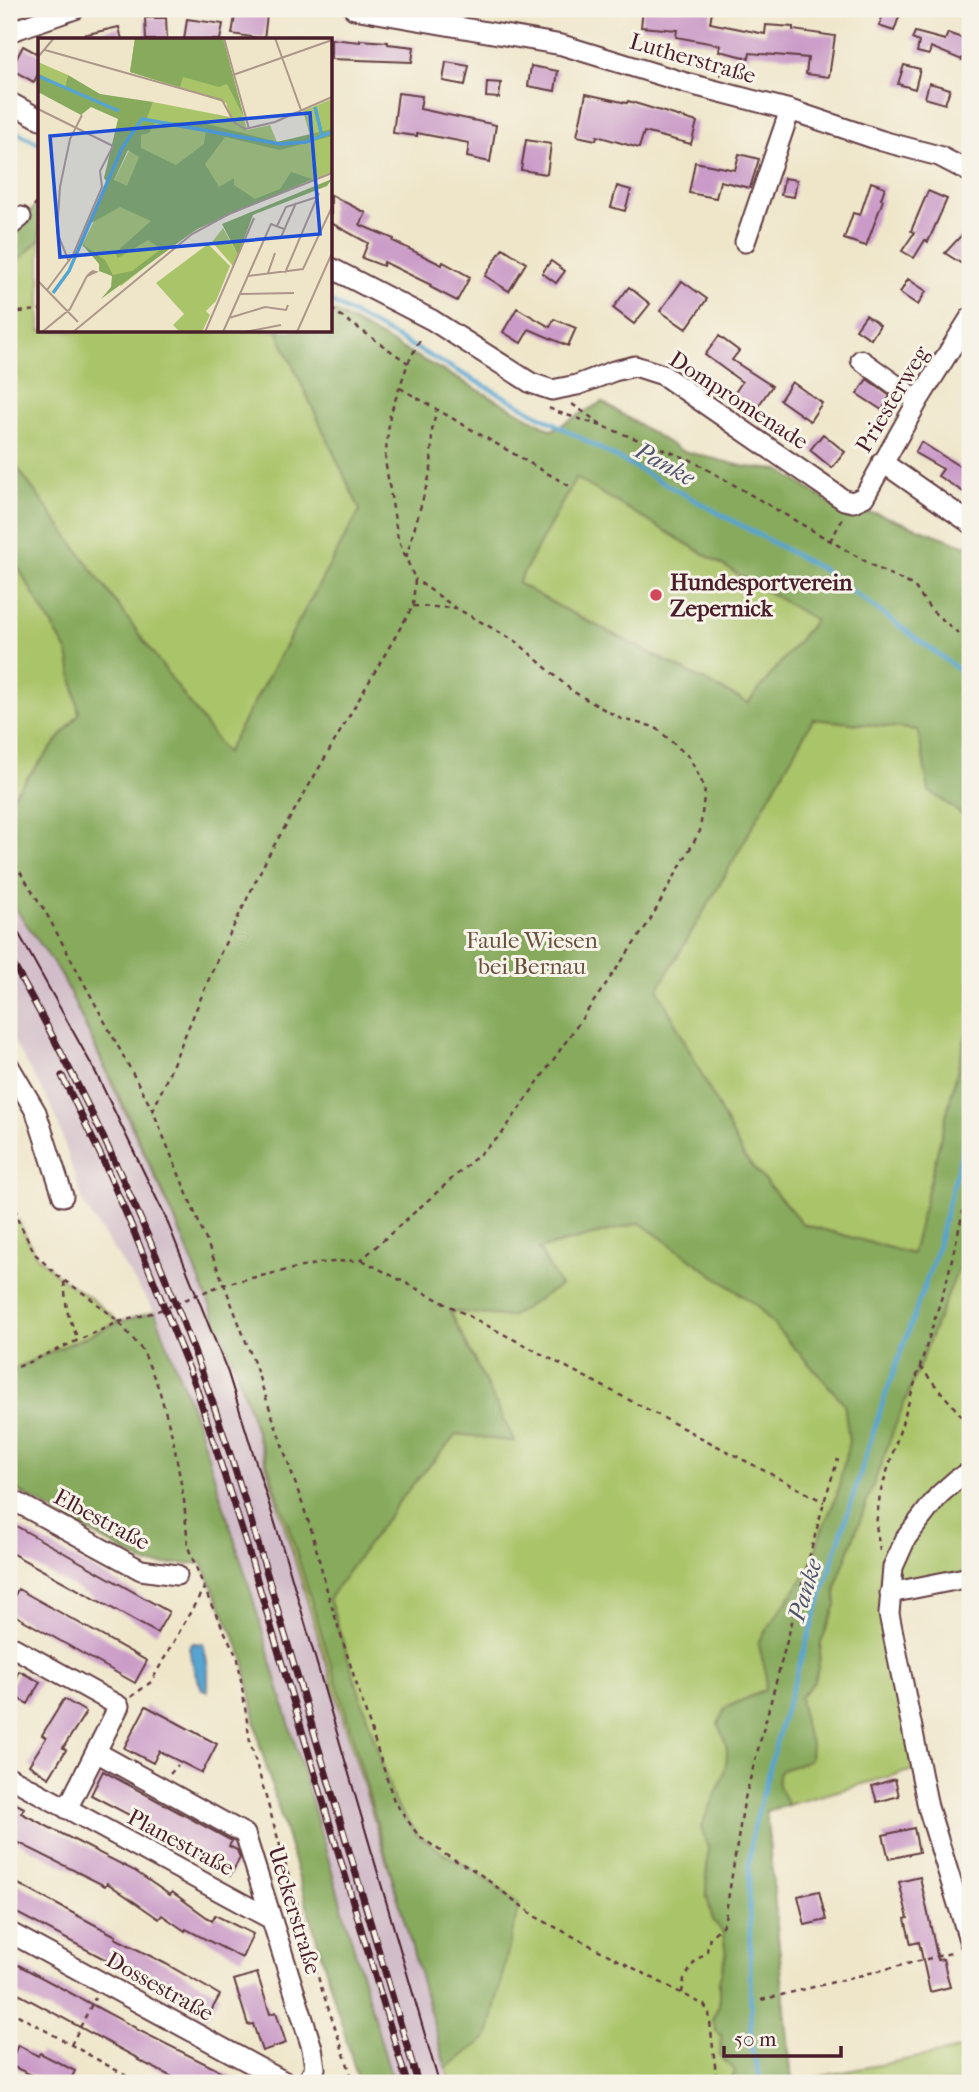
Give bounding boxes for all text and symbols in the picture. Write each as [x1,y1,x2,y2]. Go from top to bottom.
street label: Lutherstraße [627,28,759,89]
inset map [38,38,332,332]
street label: Priesterweg [850,340,935,458]
street label: Dompromenade [664,346,813,455]
water label: Panke [630,436,701,492]
place label: Hundesportverein Zepernick [670,569,853,622]
marker: Hundesportverein Zepernick [648,587,664,603]
park label: Faule Wiesen bei Bernau [466,927,599,980]
street label: Elbestraße [49,1483,154,1556]
water label: Panke [782,1554,828,1625]
street label: Planestraße [123,1803,239,1882]
street label: Ueckerstraße [262,1843,327,1978]
street label: Dossestraße [101,1946,218,2027]
scale bar [724,2015,841,2059]
text: 50 m [734,2027,777,2051]

